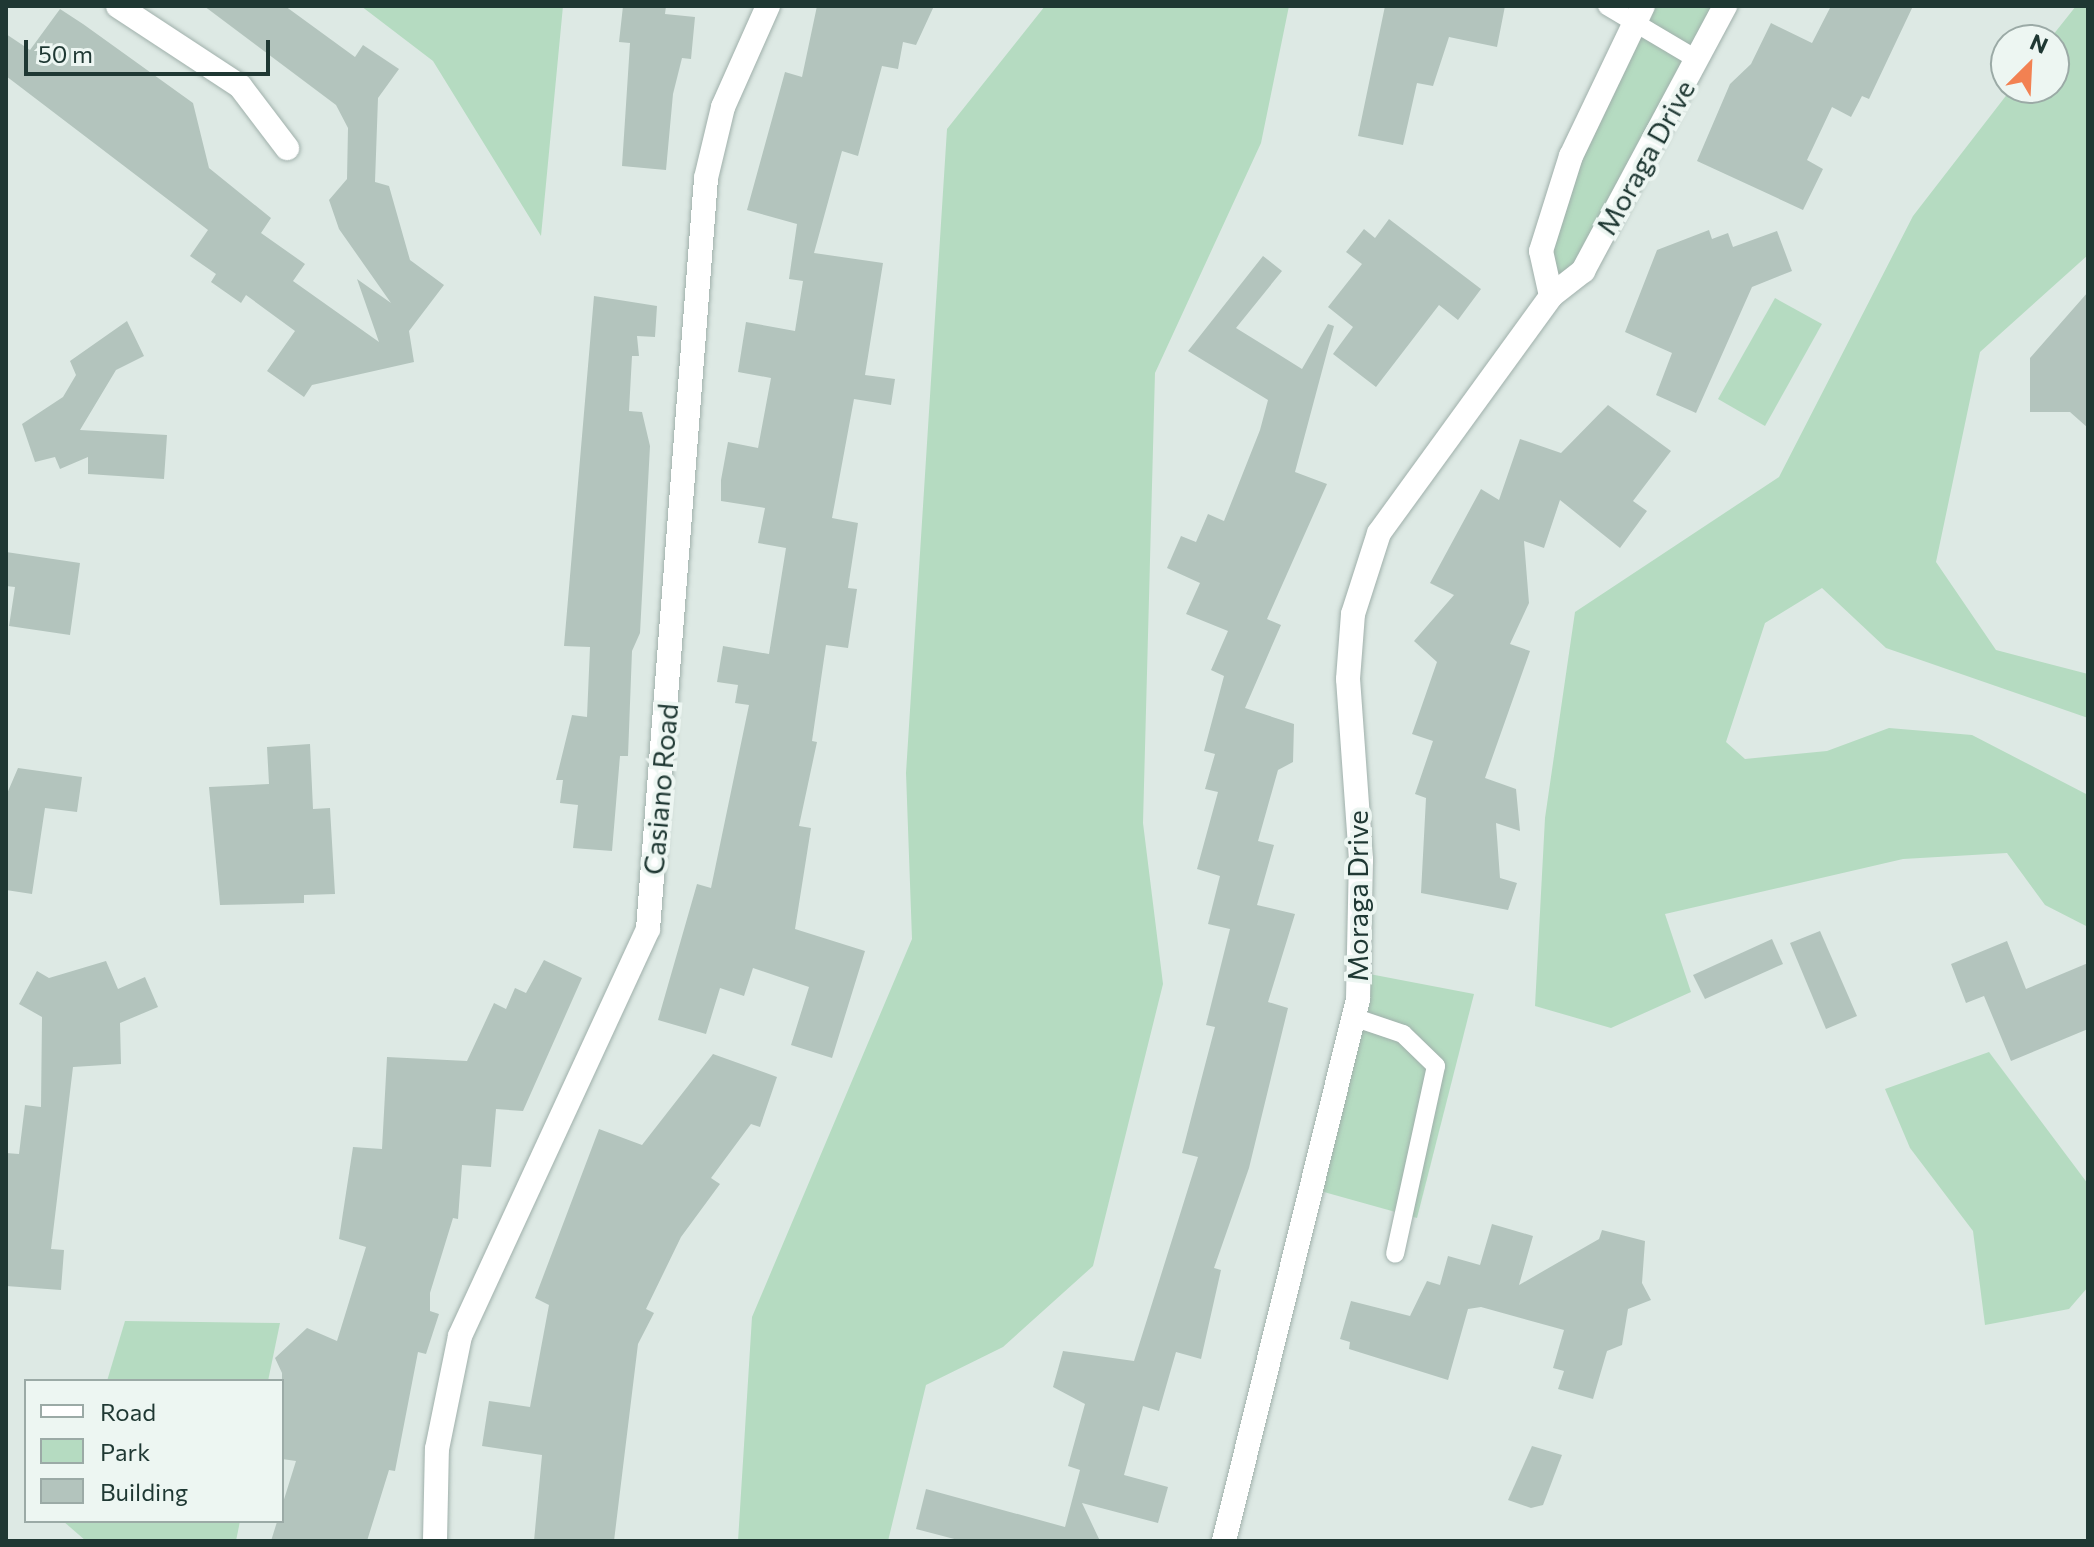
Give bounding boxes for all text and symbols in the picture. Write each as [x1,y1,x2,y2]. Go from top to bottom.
scale bar [28,24,274,74]
north arrow [1990,24,2070,104]
text: N [2026,28,2052,59]
text: 50 m [38,39,93,68]
street label: Moraga Drive [1589,74,1701,240]
street label: Casiano Road [636,702,684,876]
street label: Moraga Drive [1340,810,1374,982]
legend [24,1379,284,1523]
text: Road [100,1397,156,1426]
text: Park [100,1437,150,1466]
text: Building [100,1477,188,1506]

